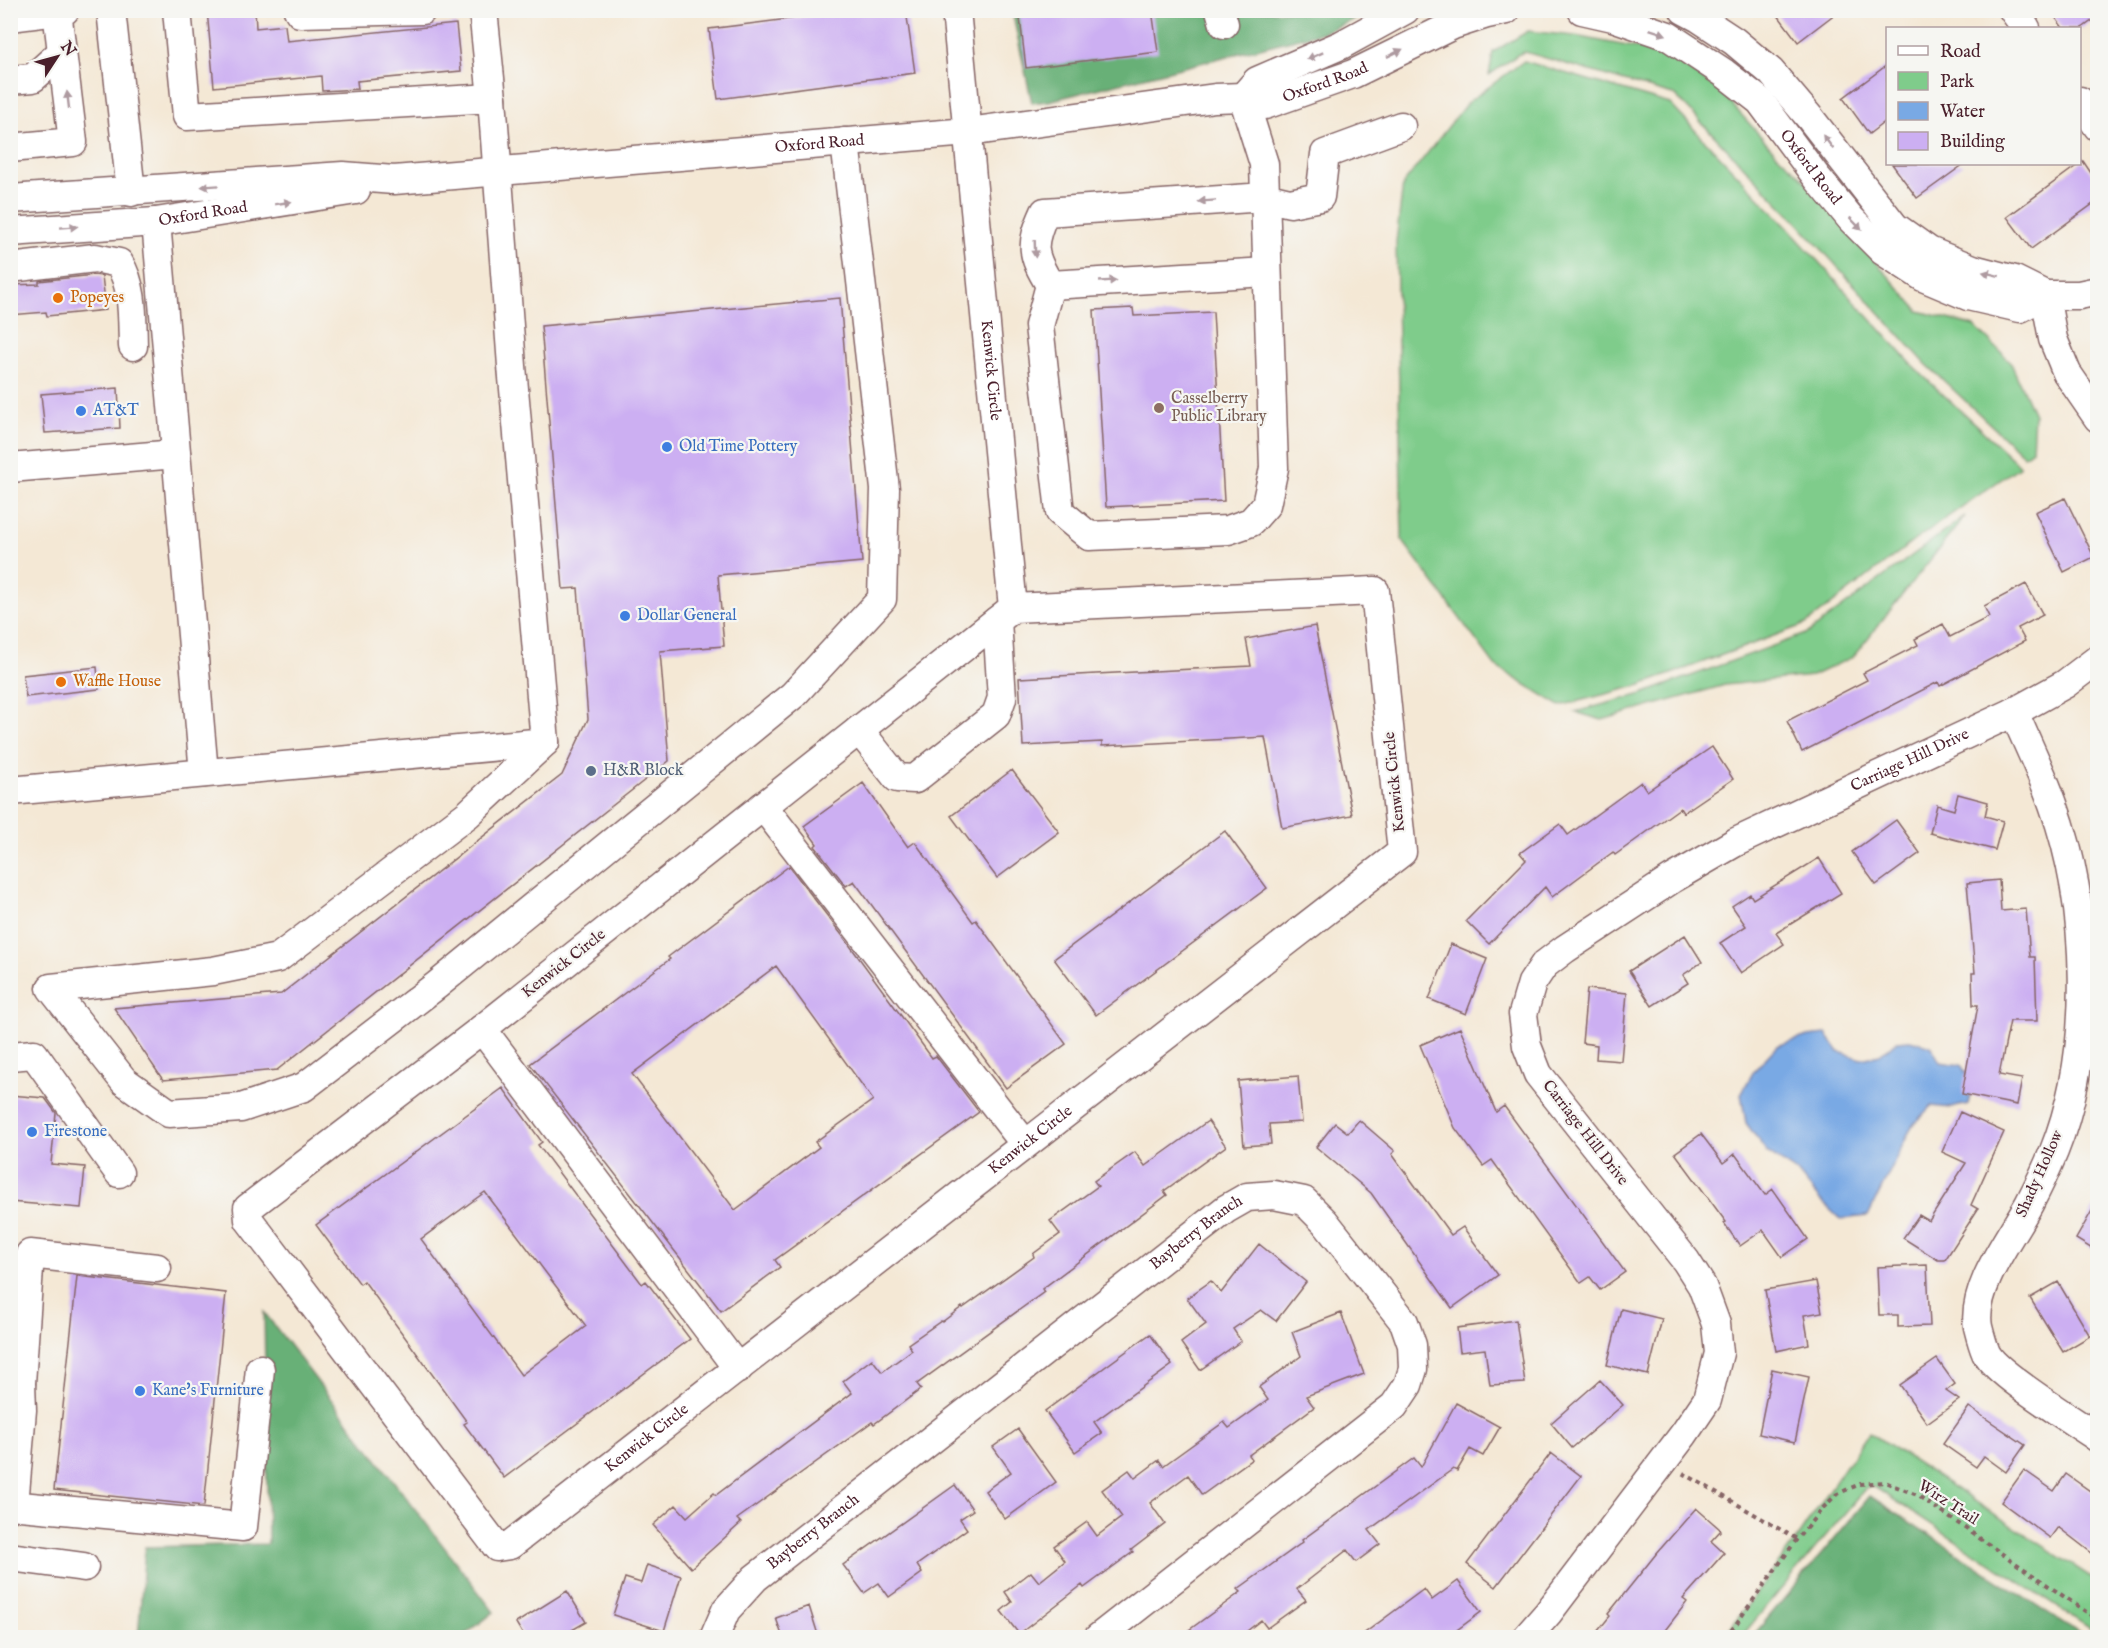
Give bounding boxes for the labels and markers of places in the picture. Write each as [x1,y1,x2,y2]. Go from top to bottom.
place label: Popeyes [70,288,125,308]
marker: Popeyes [51,291,65,305]
place label: Casselberry Public Library [1171,389,1267,427]
place label: AT&T [92,401,139,421]
marker: Casselberry Public Library [1152,401,1166,415]
marker: AT&T [74,404,88,418]
place label: Old Time Pottery [679,437,797,457]
marker: Old Time Pottery [660,440,674,454]
place label: Dollar General [637,606,737,626]
marker: Dollar General [618,609,632,623]
place label: Waffle House [73,672,161,692]
marker: Waffle House [54,675,68,689]
place label: H&R Block [603,761,684,781]
marker: H&R Block [584,764,598,778]
place label: Firestone [44,1122,107,1142]
marker: Firestone [25,1125,39,1139]
place label: Kane's Furniture [152,1381,264,1401]
marker: Kane's Furniture [133,1384,147,1398]

